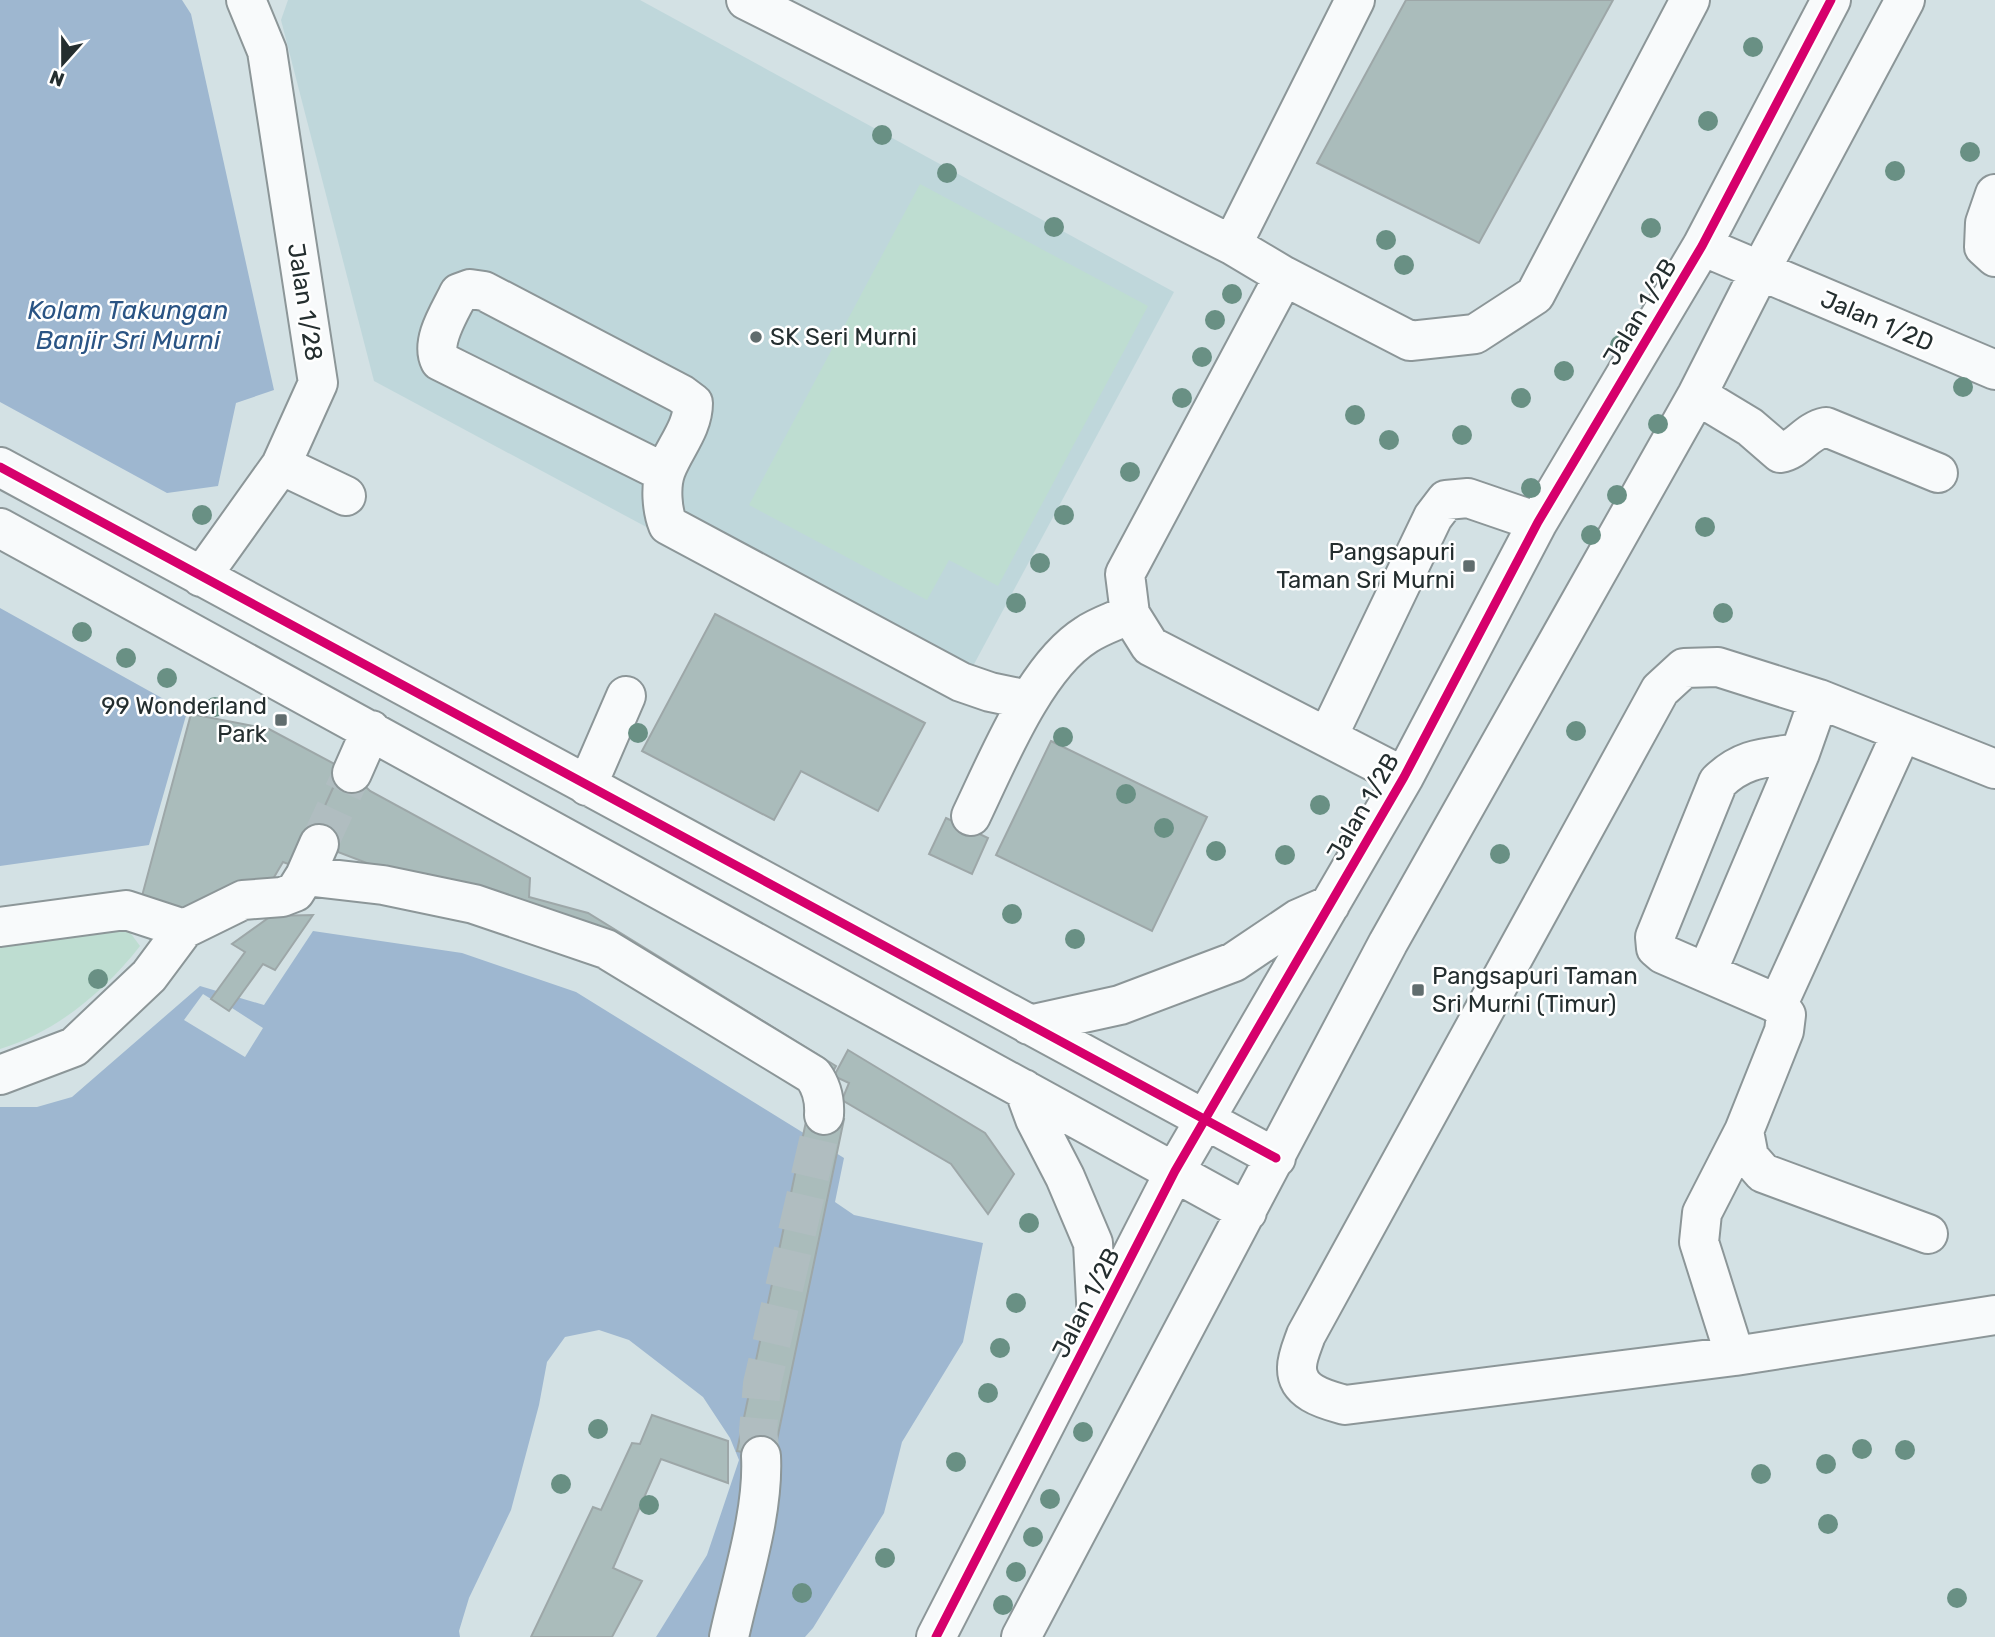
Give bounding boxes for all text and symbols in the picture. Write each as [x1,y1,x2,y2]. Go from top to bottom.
north arrow [28,28,98,98]
text: N [47,65,68,92]
street label: Jalan 1/28 [282,241,328,363]
street label: Jalan 1/2B [1597,254,1683,370]
street label: Jalan 1/2D [1816,285,1938,357]
water label: Kolam Takungan Banjir Sri Murni [27,295,229,356]
place label: SK Seri Murni [770,323,917,351]
marker: SK Seri Murni [748,329,764,345]
place label: Pangsapuri Taman Sri Murni [1276,538,1455,594]
marker: Pangsapuri Taman Sri Murni [1461,558,1477,574]
place label: 99 Wonderland Park [101,692,268,748]
marker: 99 Wonderland Park [273,712,289,728]
street label: Jalan 1/2B [1321,748,1405,866]
place label: Pangsapuri Taman Sri Murni (Timur) [1432,962,1638,1018]
marker: Pangsapuri Taman Sri Murni (Timur) [1410,982,1426,998]
street label: Jalan 1/2B [1046,1243,1126,1363]

